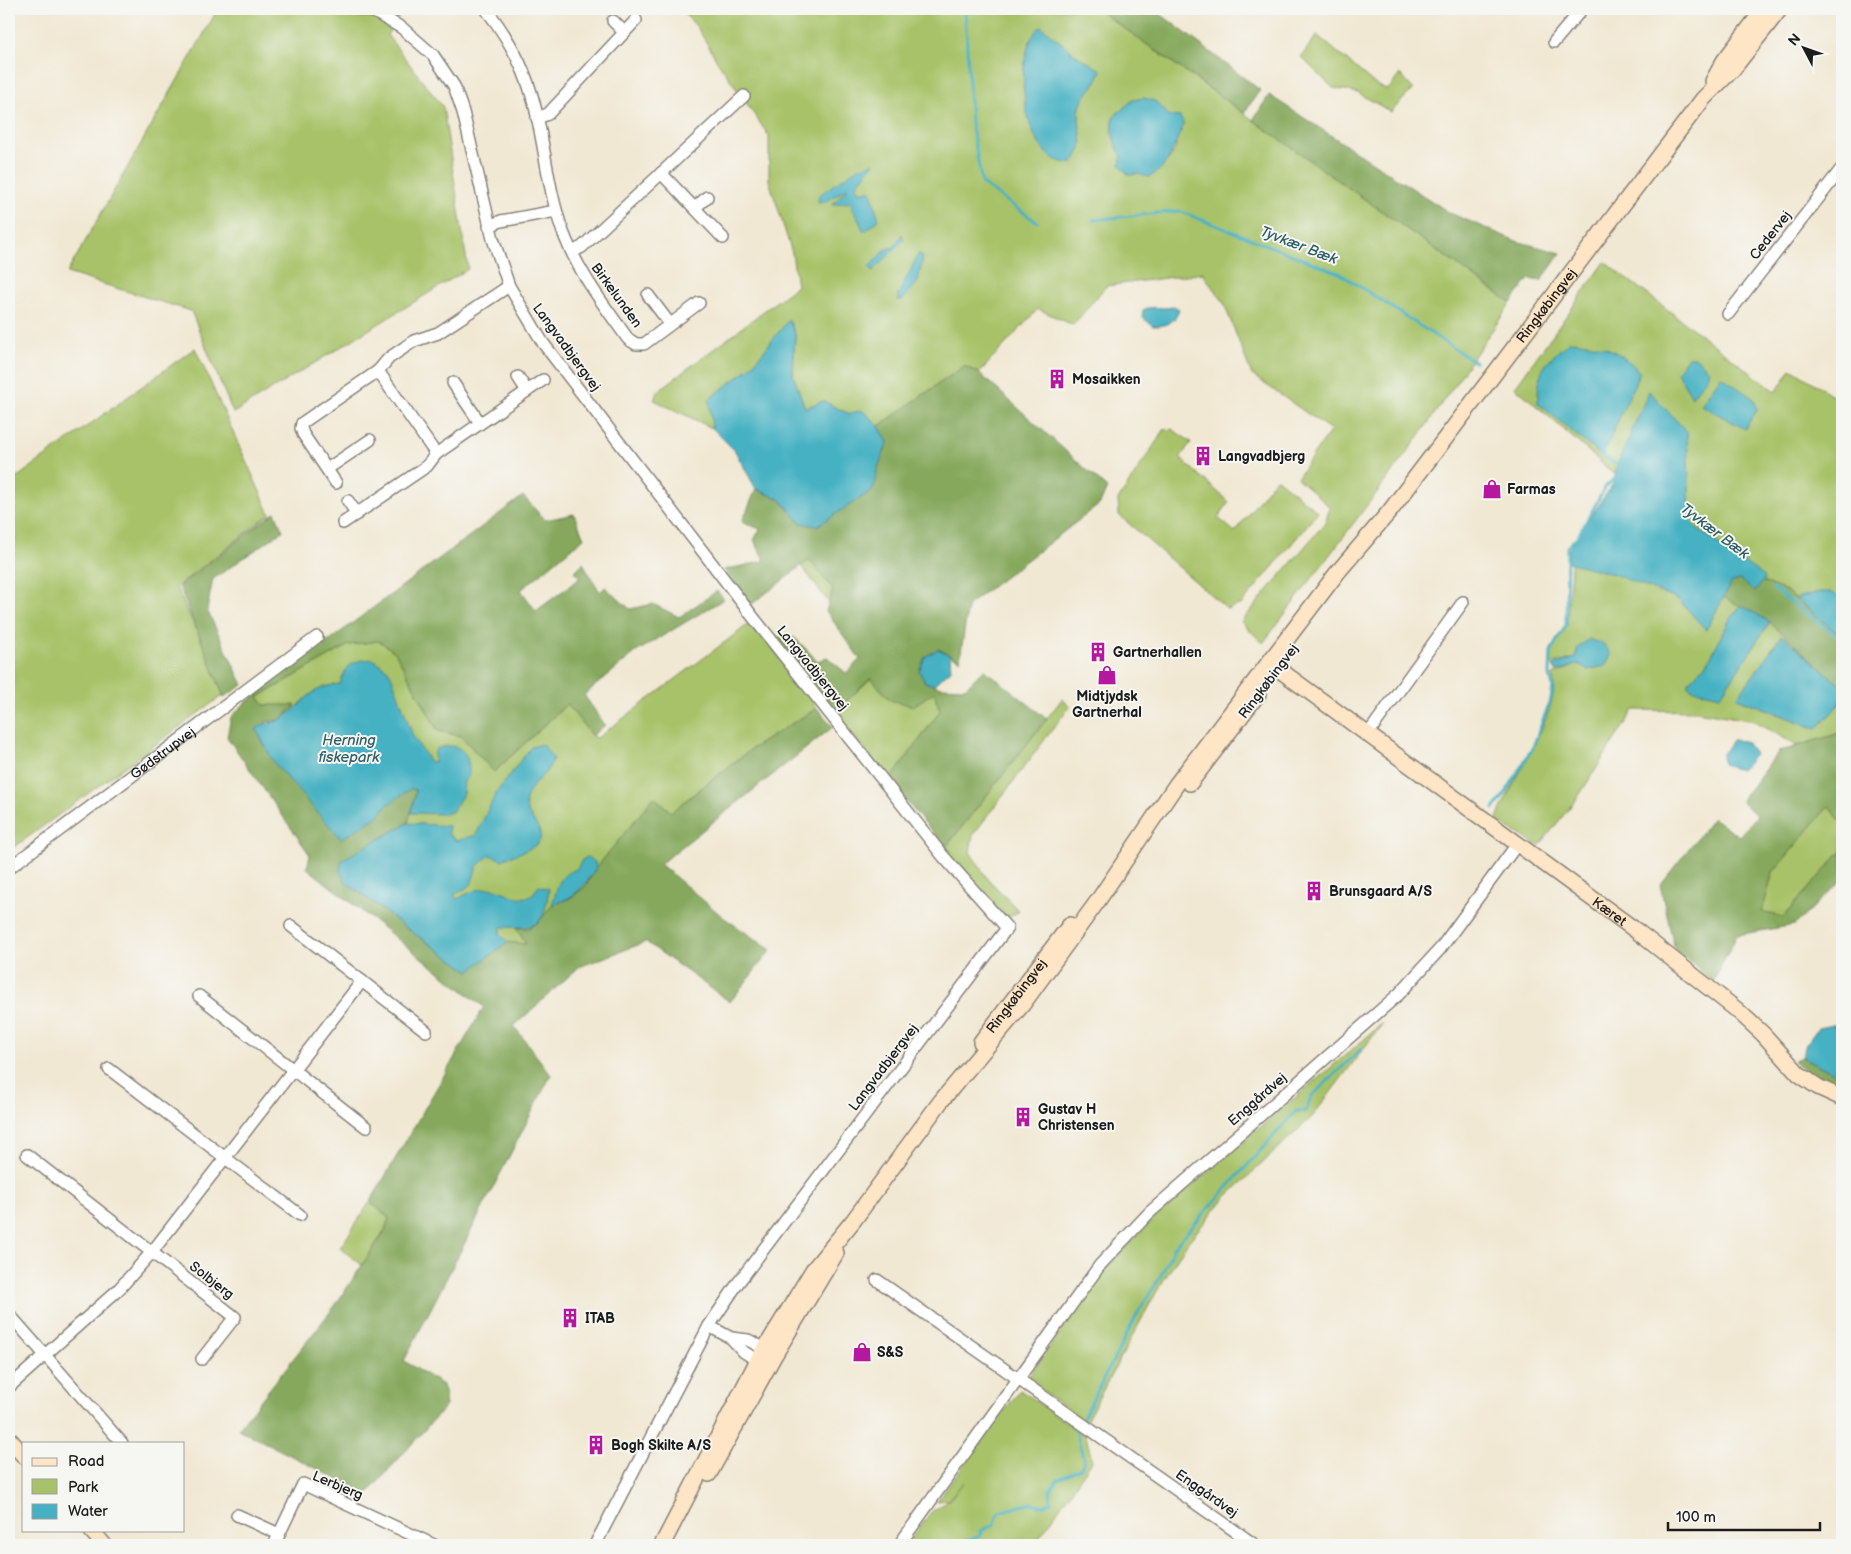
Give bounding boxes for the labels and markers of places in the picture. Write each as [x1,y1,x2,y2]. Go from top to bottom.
building icon: Mosaikken [1046,368,1068,390]
place label: Mosaikken [1072,371,1141,388]
building icon: Langvadbjerg [1192,445,1214,467]
place label: Langvadbjerg [1218,448,1305,465]
shop icon: Farmas [1481,478,1503,500]
place label: Farmas [1507,481,1556,498]
building icon: Gartnerhallen [1087,641,1109,663]
place label: Gartnerhallen [1113,644,1202,661]
shop icon: Midtjydsk Gartnerhal [1096,664,1118,686]
place label: Midtjydsk Gartnerhal [1072,688,1142,721]
building icon: Brunsgaard A/S [1303,880,1325,902]
place label: Brunsgaard A/S [1329,883,1432,900]
place label: Gustav H Christensen [1038,1101,1115,1134]
building icon: Gustav H Christensen [1012,1106,1034,1128]
building icon: ITAB [559,1307,581,1329]
place label: ITAB [585,1310,615,1327]
shop icon: S&S [851,1341,873,1363]
place label: S&S [877,1344,904,1361]
building icon: Bogh Skilte A/S [585,1434,607,1456]
place label: Bogh Skilte A/S [611,1437,712,1454]

